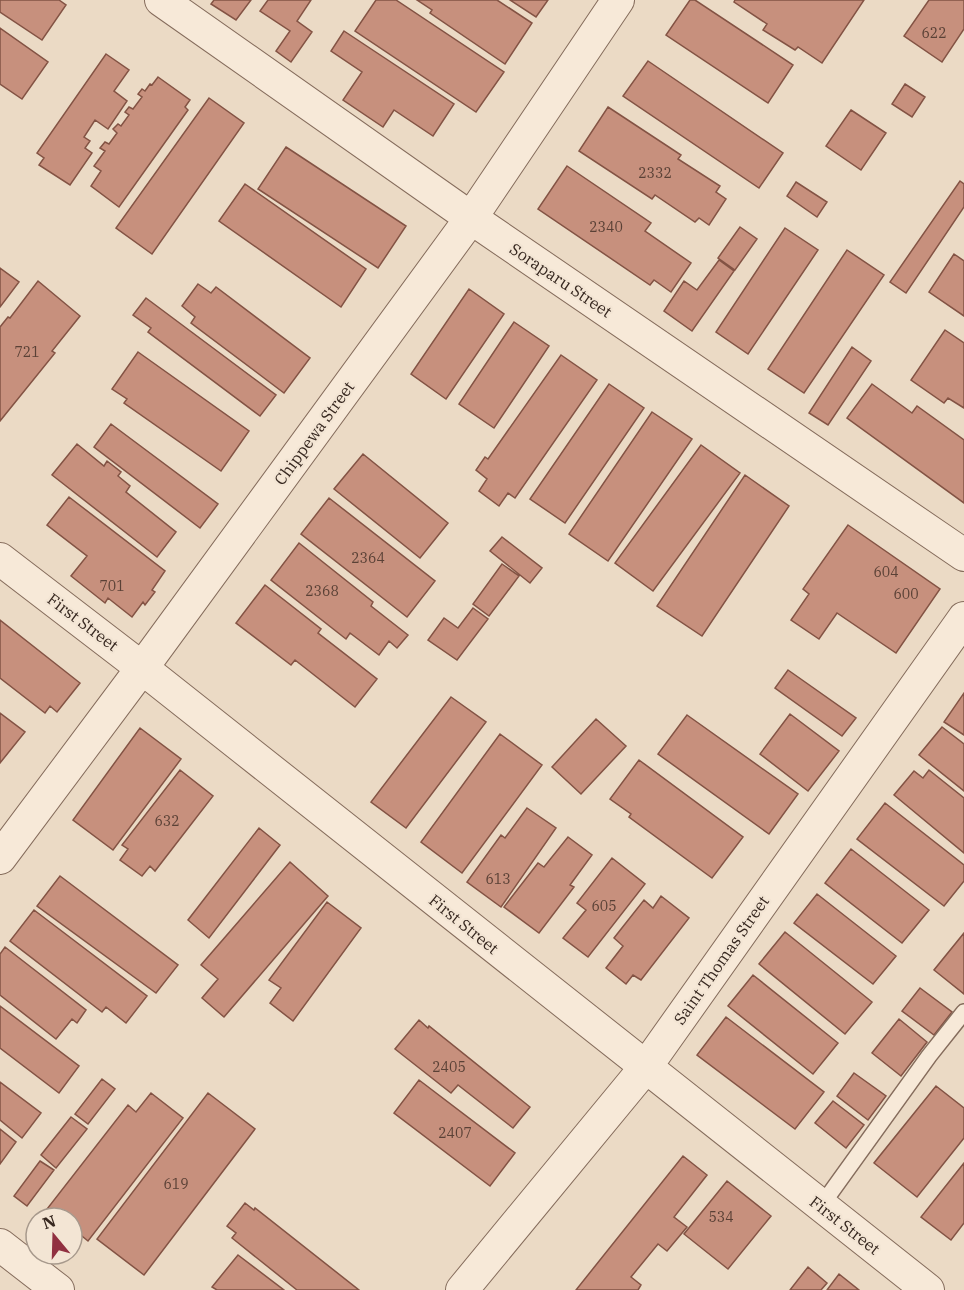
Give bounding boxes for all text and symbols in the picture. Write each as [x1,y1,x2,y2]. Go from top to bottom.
house number: 622 [921,24,947,42]
house number: 2332 [638,164,672,182]
house number: 2340 [589,218,623,236]
street label: Soraparu Street [506,238,616,322]
house number: 721 [14,343,40,361]
street label: Chippewa Street [270,377,359,489]
house number: 2364 [351,549,385,567]
house number: 604 [873,563,899,581]
house number: 701 [99,577,125,595]
house number: 2368 [305,582,339,600]
house number: 600 [893,585,919,603]
street label: First Street [44,589,123,655]
house number: 632 [154,812,180,830]
house number: 613 [485,870,511,888]
street label: First Street [425,890,503,958]
street label: Saint Thomas Street [669,891,773,1028]
house number: 605 [591,897,617,915]
house number: 2405 [432,1058,466,1076]
house number: 2407 [438,1124,472,1142]
house number: 619 [163,1175,189,1193]
street label: First Street [806,1191,884,1259]
north arrow [24,1206,84,1266]
house number: 534 [708,1208,734,1226]
text: N [40,1210,58,1233]

